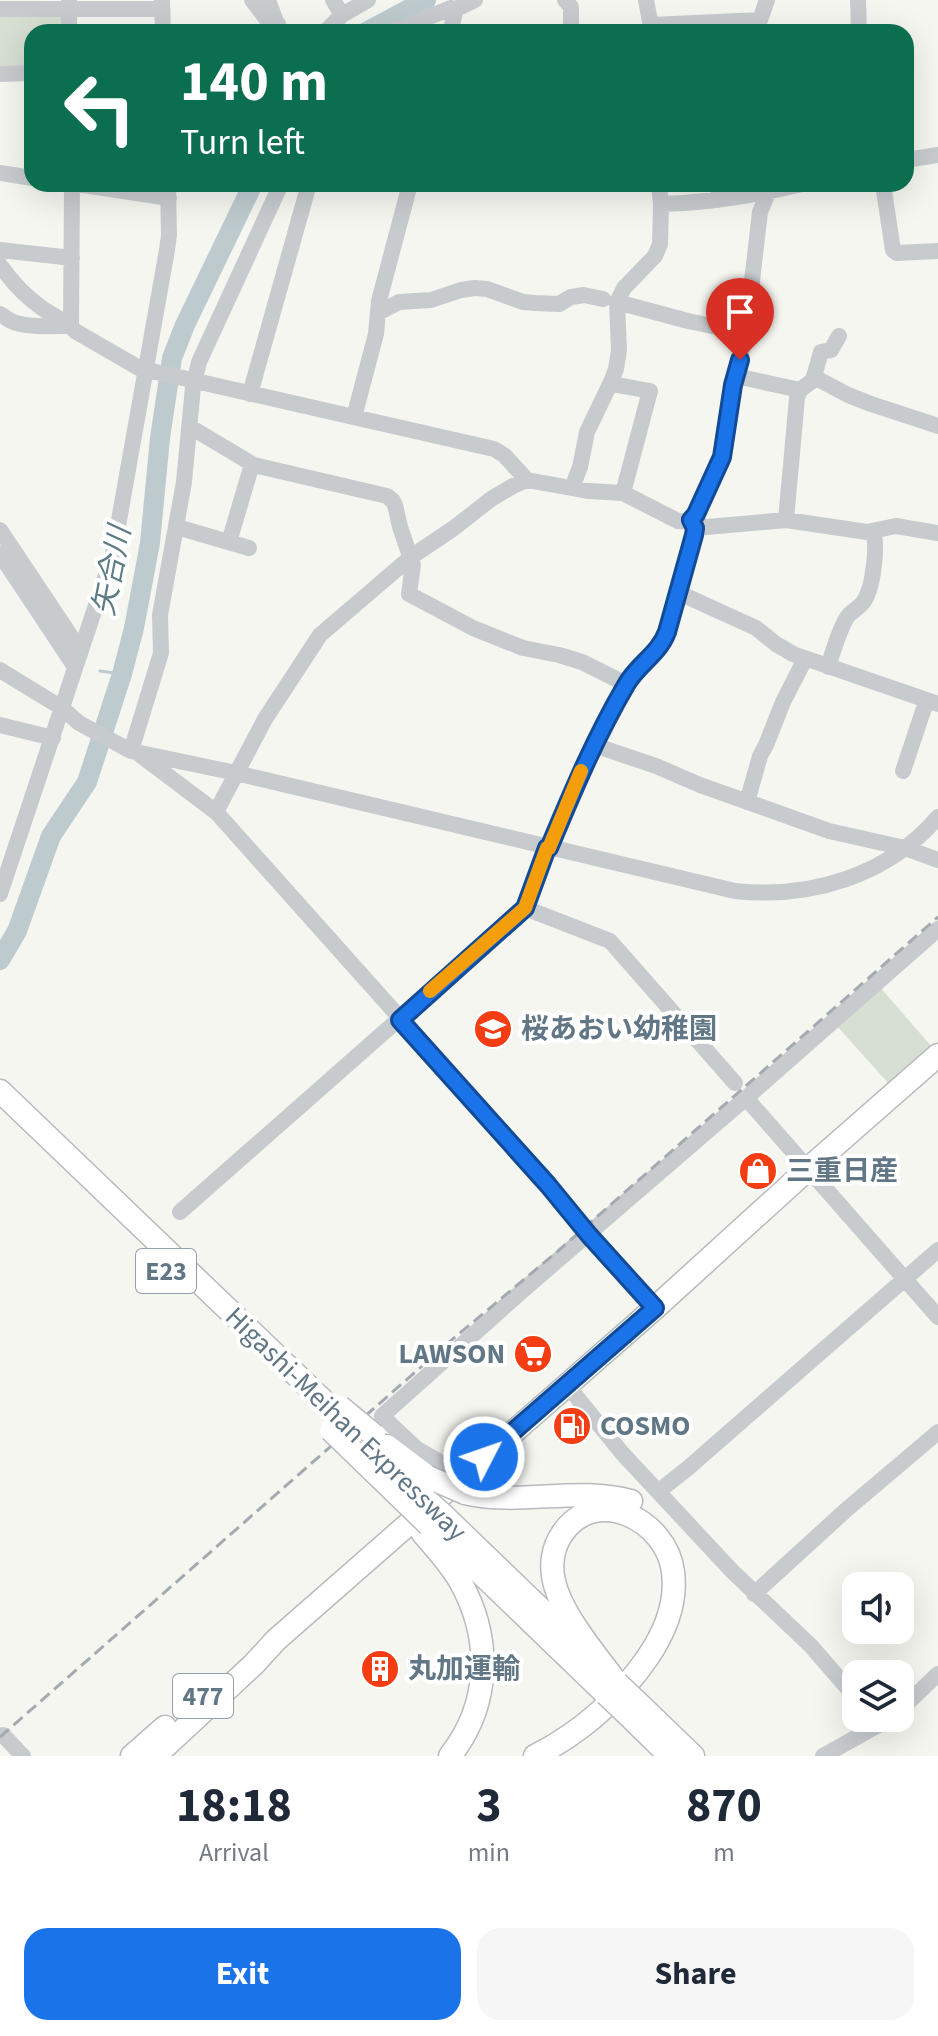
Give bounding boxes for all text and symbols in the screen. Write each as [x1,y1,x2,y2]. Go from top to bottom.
text: 140 m [180,43,328,122]
icon: left [48,56,152,160]
text: Turn left [180,117,305,168]
pin [706,278,774,360]
icon: arrive [718,290,762,334]
water label: 矢合川 [82,520,142,619]
school or university icon: 桜あおい幼稚園 [472,1008,514,1050]
place label: 桜あおい幼稚園 [521,1009,717,1049]
shop icon: 三重日産 [737,1150,779,1192]
place label: 三重日産 [786,1151,898,1191]
road number: E23 [136,1249,196,1293]
street label: Higashi-Meihan Expressway [216,1298,476,1550]
supermarket icon: LAWSON [512,1333,554,1375]
place label: LAWSON [399,1334,505,1374]
fuel station icon: COSMO [551,1405,593,1447]
place label: COSMO [600,1406,690,1446]
position arrow [442,1415,526,1499]
map controls [842,1572,914,1732]
button: sound [842,1572,914,1644]
building icon: 丸加運輸 [359,1648,401,1690]
place label: 丸加運輸 [408,1649,520,1689]
button: layers [842,1660,914,1732]
road number: 477 [173,1674,233,1718]
text: 18:18 [176,1772,292,1840]
text: 3 [476,1772,502,1840]
text: 870 [686,1772,762,1840]
text: Arrival [199,1834,269,1871]
text: min [468,1834,510,1871]
text: m [713,1834,735,1871]
button: Exit [24,1928,461,2020]
button: Share [477,1928,914,2020]

